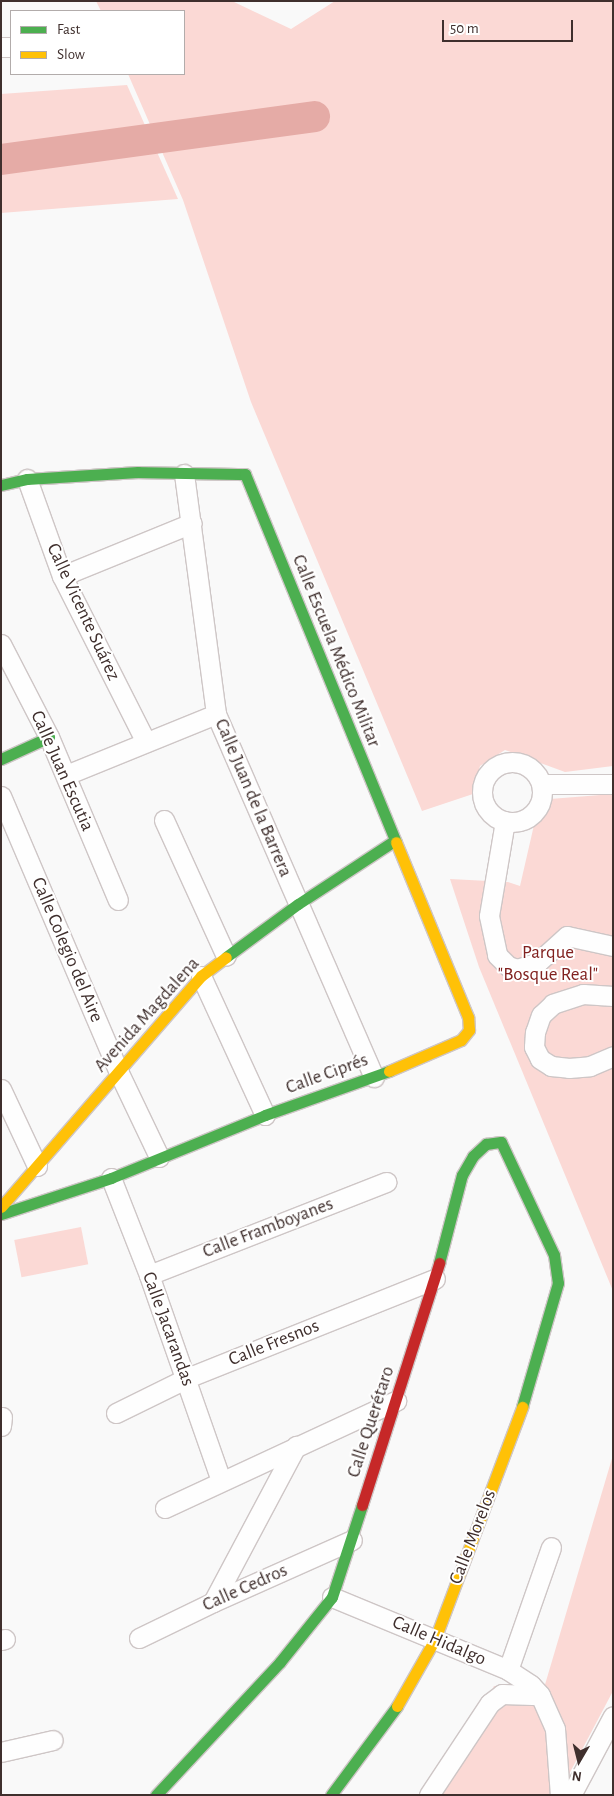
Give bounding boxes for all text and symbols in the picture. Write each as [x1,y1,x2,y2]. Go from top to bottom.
legend [10,10,185,75]
scale bar [444,10,575,42]
text: 50 m [450,21,479,36]
text: Fast [57,22,80,37]
text: Slow [57,47,85,62]
street label: Calle Vicente Suárez [41,540,125,684]
street label: Calle Escuela Médico Militar [287,551,385,751]
street label: Calle Juan Escutia [25,707,99,835]
street label: Calle Juan de la Barrera [209,715,297,881]
street label: Calle Colegio del Aire [26,874,108,1026]
park label: Parque "Bosque Real" [498,942,598,986]
street label: Avenida Magdalena [89,953,205,1077]
street label: Calle Ciprés [283,1049,371,1099]
street label: Calle Framboyanes [199,1193,337,1263]
street label: Calle Jacarandas [137,1269,199,1389]
street label: Calle Fresnos [225,1315,323,1371]
street label: Calle Querétaro [342,1364,400,1480]
street label: Calle Morelos [445,1486,501,1588]
street label: Calle Cedros [199,1559,291,1617]
street label: Calle Hidalgo [389,1611,489,1671]
north arrow [554,1736,604,1786]
text: N [571,1768,583,1783]

